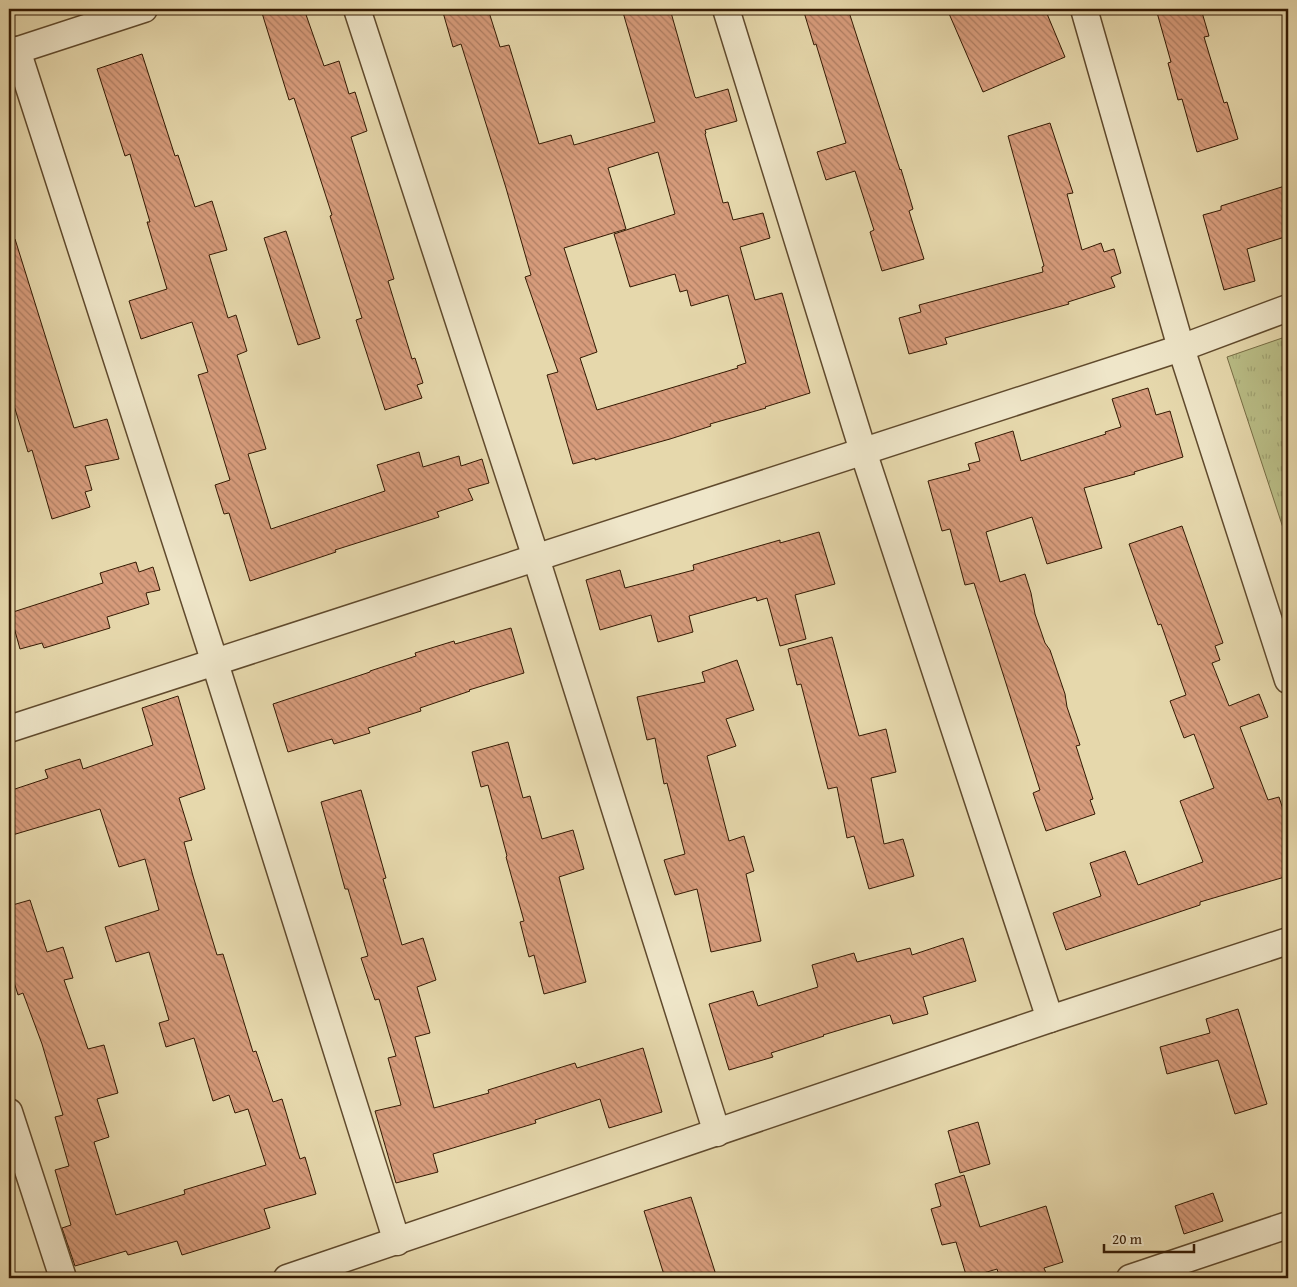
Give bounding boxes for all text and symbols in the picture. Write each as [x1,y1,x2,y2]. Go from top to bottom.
scale bar [1104,1222,1194,1254]
text: 20 m [1112,1228,1143,1249]

